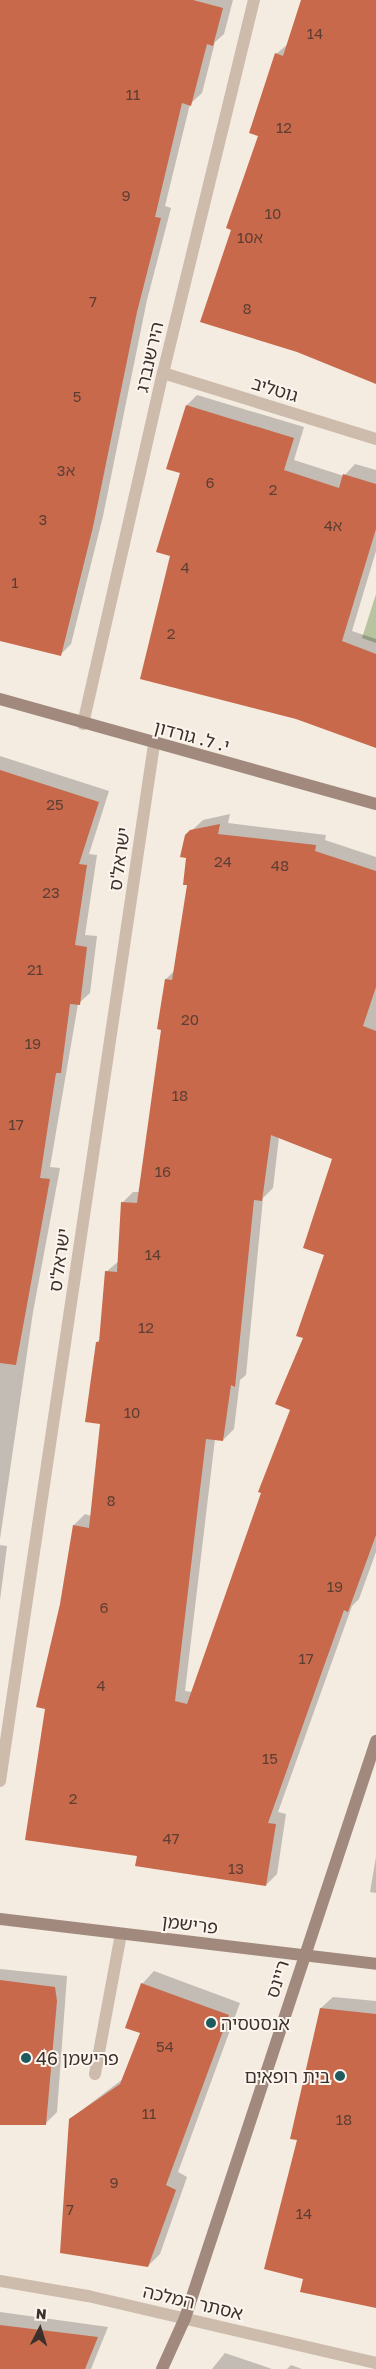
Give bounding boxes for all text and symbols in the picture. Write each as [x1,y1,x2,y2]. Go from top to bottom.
house number: 14 [307,25,323,43]
house number: 11 [126,86,140,104]
house number: 12 [276,119,292,137]
house number: 9 [121,187,131,205]
house number: 10 [265,205,281,223]
house number: 10א [237,229,263,247]
house number: 7 [89,293,97,311]
house number: 8 [242,300,252,318]
street label: הירשנברג [130,320,168,394]
street label: גוטליב [249,372,301,406]
house number: 5 [73,388,81,406]
house number: 3א [57,462,75,480]
house number: 6 [205,474,215,492]
house number: 2 [269,481,277,499]
house number: 3 [39,511,47,529]
house number: 4א [324,517,342,535]
house number: 4 [180,559,190,577]
house number: 1 [11,574,19,592]
house number: 2 [167,625,175,643]
street label: י. ל. גורדון [152,716,232,756]
house number: 25 [46,796,64,814]
street label: ישראל'ס [104,826,134,892]
house number: 24 [214,853,232,871]
house number: 48 [271,857,289,875]
house number: 23 [42,884,60,902]
house number: 21 [27,961,43,979]
house number: 20 [181,1011,199,1029]
house number: 19 [25,1035,41,1053]
house number: 18 [172,1087,188,1105]
house number: 17 [8,1116,24,1134]
house number: 16 [155,1163,171,1181]
street label: ישראל'ס [44,1227,74,1293]
house number: 14 [145,1246,161,1264]
house number: 12 [138,1319,154,1337]
house number: 10 [124,1404,140,1422]
house number: 8 [106,1492,116,1510]
house number: 19 [327,1578,343,1596]
house number: 6 [99,1599,109,1617]
house number: 17 [298,1650,314,1668]
house number: 4 [96,1677,106,1695]
house number: 15 [262,1750,278,1768]
house number: 2 [69,1790,77,1808]
house number: 47 [162,1830,180,1848]
house number: 13 [228,1860,244,1878]
street label: פרישמן [161,1910,219,1938]
street label: ריינס [261,1957,293,2001]
place label: אנסטסיה [221,2012,290,2034]
marker: אנסטסיה [205,2017,217,2029]
house number: 54 [156,2038,174,2056]
place label: פרישמן 46 [36,2047,119,2069]
marker: פרישמן 46 [20,2052,32,2064]
place label: בית רופאים [245,2065,330,2087]
marker: בית רופאים [334,2070,346,2082]
house number: 11 [142,2105,156,2123]
house number: 18 [336,2111,352,2129]
house number: 9 [109,2174,119,2192]
house number: 7 [66,2201,74,2219]
house number: 14 [296,2205,312,2223]
street label: אסתר המלכה [141,2280,245,2324]
north arrow [15,2304,65,2354]
text: N [35,2305,47,2322]

